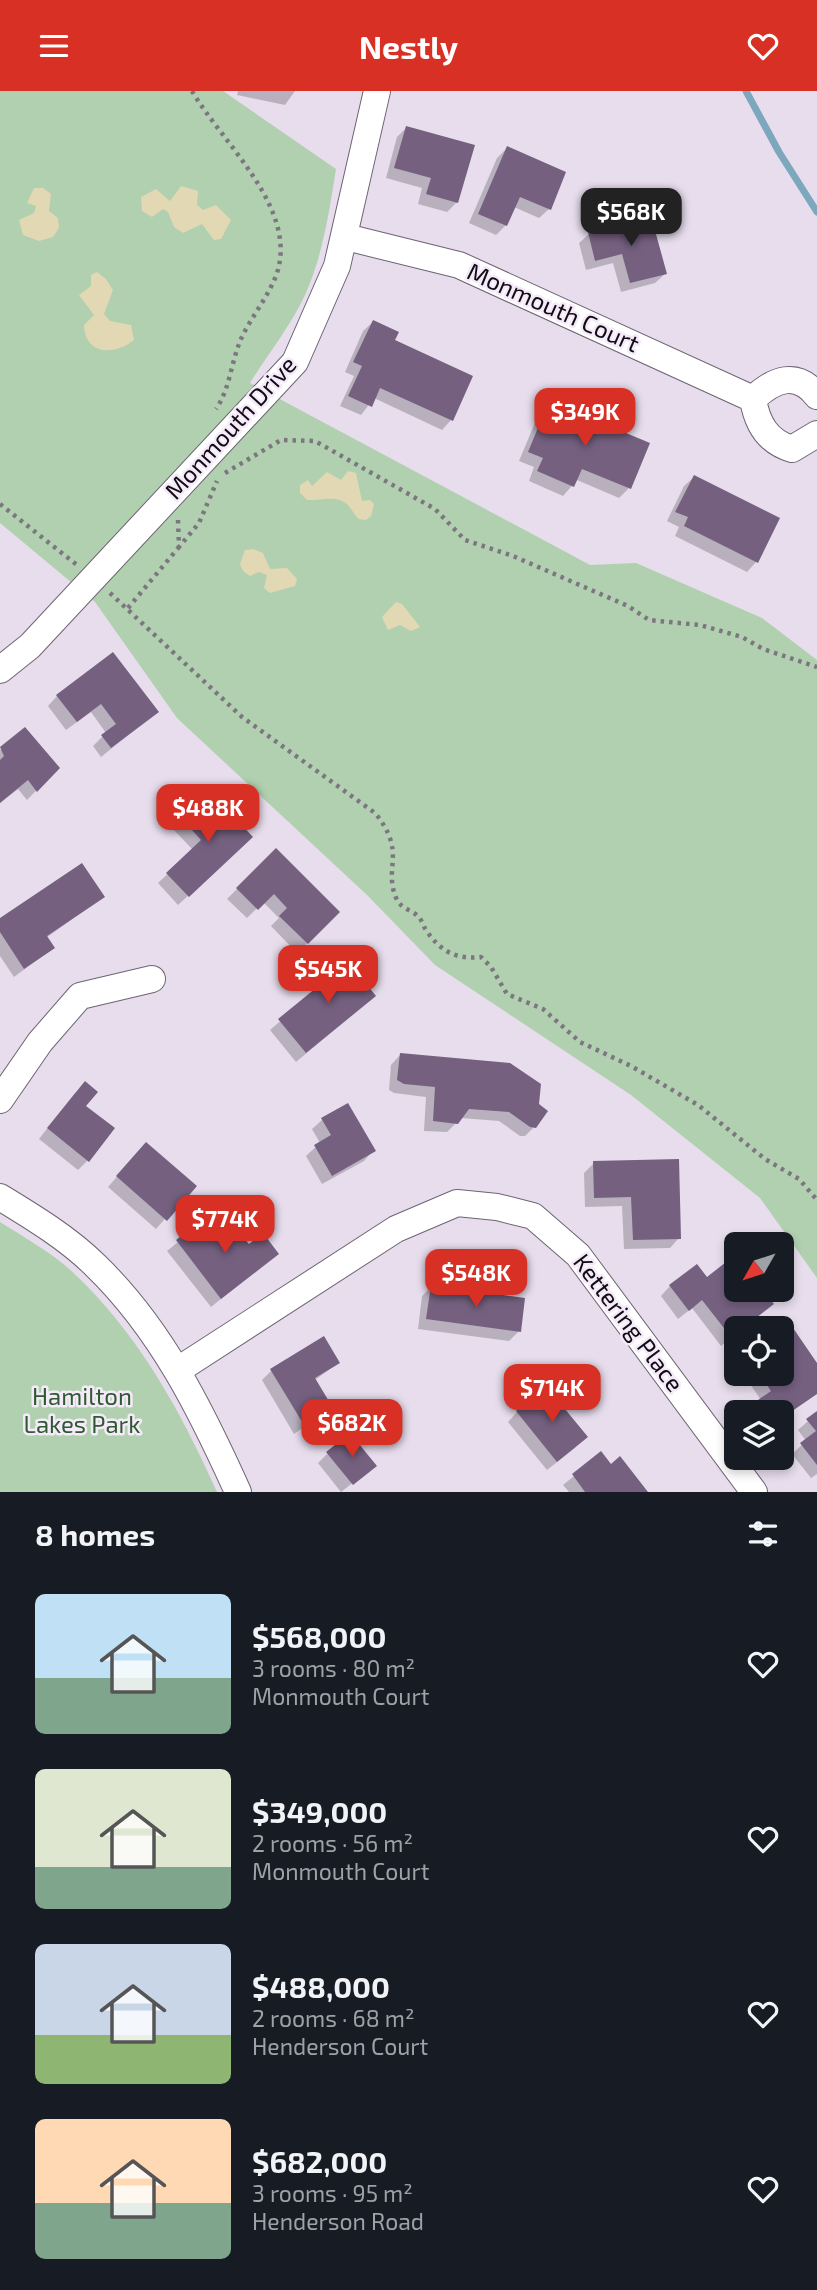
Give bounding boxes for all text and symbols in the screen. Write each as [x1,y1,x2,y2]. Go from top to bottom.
icon: menu [35,27,73,65]
text: Nestly [359,27,458,65]
icon: heart [744,27,782,65]
pin: $568K [582,188,680,248]
text: $568K [597,197,665,225]
street label: Monmouth Court [463,256,644,358]
street label: Monmouth Drive [158,350,302,504]
pin: $349K [536,389,634,448]
text: $349K [550,397,620,425]
pin: $488K [159,785,257,844]
text: $488K [172,793,244,821]
pin: $545K [279,946,377,1005]
text: $545K [294,954,362,982]
pin: $774K [176,1195,274,1255]
text: $774K [192,1204,258,1232]
north arrow [724,1232,794,1302]
map controls [724,1232,794,1470]
street label: Kettering Place [568,1247,690,1397]
pin: $548K [427,1249,525,1309]
text: $548K [441,1258,511,1286]
button: locate [724,1316,794,1386]
pin: $714K [503,1365,601,1424]
text: $714K [520,1373,584,1401]
park label: Hamilton Lakes Park [24,1381,140,1438]
pin: $682K [303,1399,401,1459]
button: layers [724,1400,794,1470]
text: $682K [317,1408,387,1436]
icon: filters [744,1515,782,1553]
text: 8 homes [35,1516,155,1552]
text: $568,000 [252,1618,386,1654]
icon: home [91,1622,175,1706]
icon: heart [744,1645,782,1683]
text: 3 rooms · 80 m² [252,1654,415,1682]
text: Monmouth Court [252,1682,429,1710]
text: $349,000 [252,1793,387,1829]
icon: home [91,1797,175,1881]
icon: heart [744,1820,782,1858]
text: 2 rooms · 56 m² [252,1829,413,1857]
text: Monmouth Court [252,1857,429,1885]
text: $488,000 [252,1968,390,2004]
icon: home [91,1972,175,2056]
icon: heart [744,1995,782,2033]
text: 2 rooms · 68 m² [252,2004,415,2032]
text: Henderson Court [252,2032,428,2060]
text: $682,000 [252,2143,387,2179]
icon: home [91,2147,175,2231]
icon: heart [744,2170,782,2208]
text: 3 rooms · 95 m² [252,2179,413,2207]
text: Henderson Road [252,2207,424,2235]

